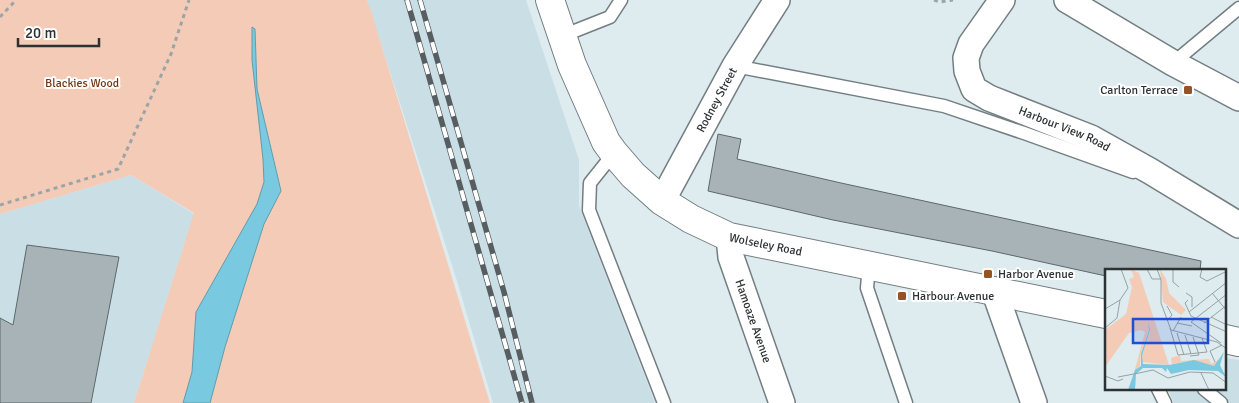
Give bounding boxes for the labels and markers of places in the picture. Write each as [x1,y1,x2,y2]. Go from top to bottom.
place label: Carlton Terrace [1100,83,1178,98]
marker: Carlton Terrace [1182,84,1194,96]
place label: Harbor Avenue [998,267,1074,282]
marker: Harbor Avenue [982,268,994,280]
place label: Harbour Avenue [912,289,994,304]
marker: Harbour Avenue [896,290,908,302]

